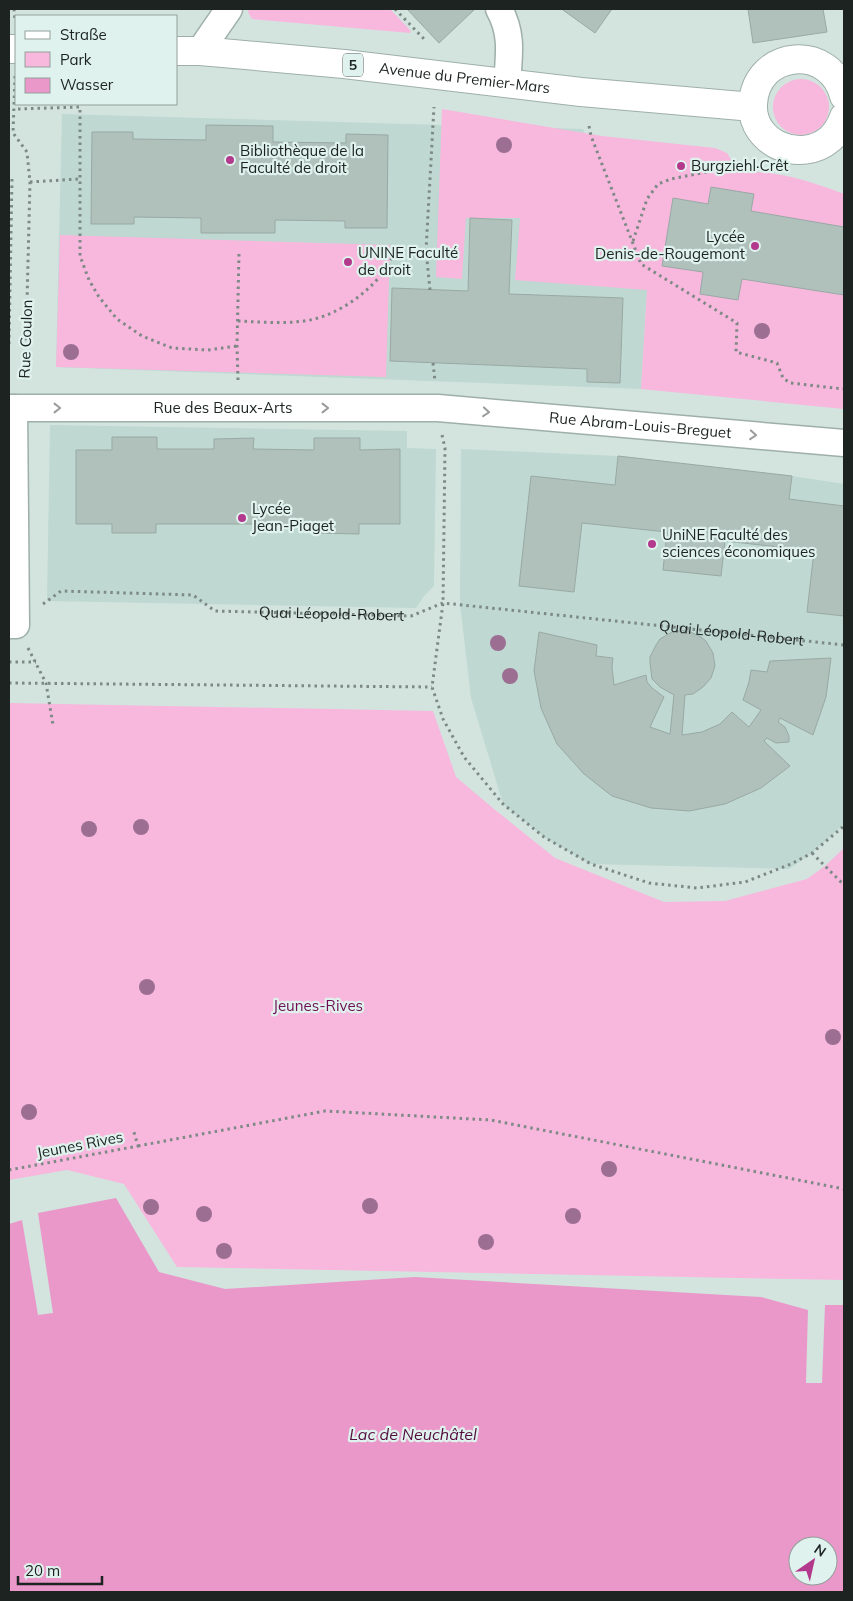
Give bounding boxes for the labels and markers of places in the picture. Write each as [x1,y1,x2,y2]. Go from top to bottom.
place label: Bibliothèque de la Faculté de droit [240,141,364,177]
marker: Bibliothèque de la Faculté de droit [224,154,236,166]
place label: Burgziehl·Crêt [691,156,789,175]
marker: Burgziehl·Crêt [675,160,687,172]
place label: Lycée Denis-de-Rougemont [595,227,745,263]
marker: Lycée Denis-de-Rougemont [749,240,761,252]
place label: UNINE Faculté de droit [358,243,458,279]
marker: UNINE Faculté de droit [342,256,354,268]
place label: Lycée Jean-Piaget [252,499,334,535]
marker: Lycée Jean-Piaget [236,512,248,524]
place label: UniNE Faculté des sciences économiques [662,525,816,561]
marker: UniNE Faculté des sciences économiques [646,538,658,550]

